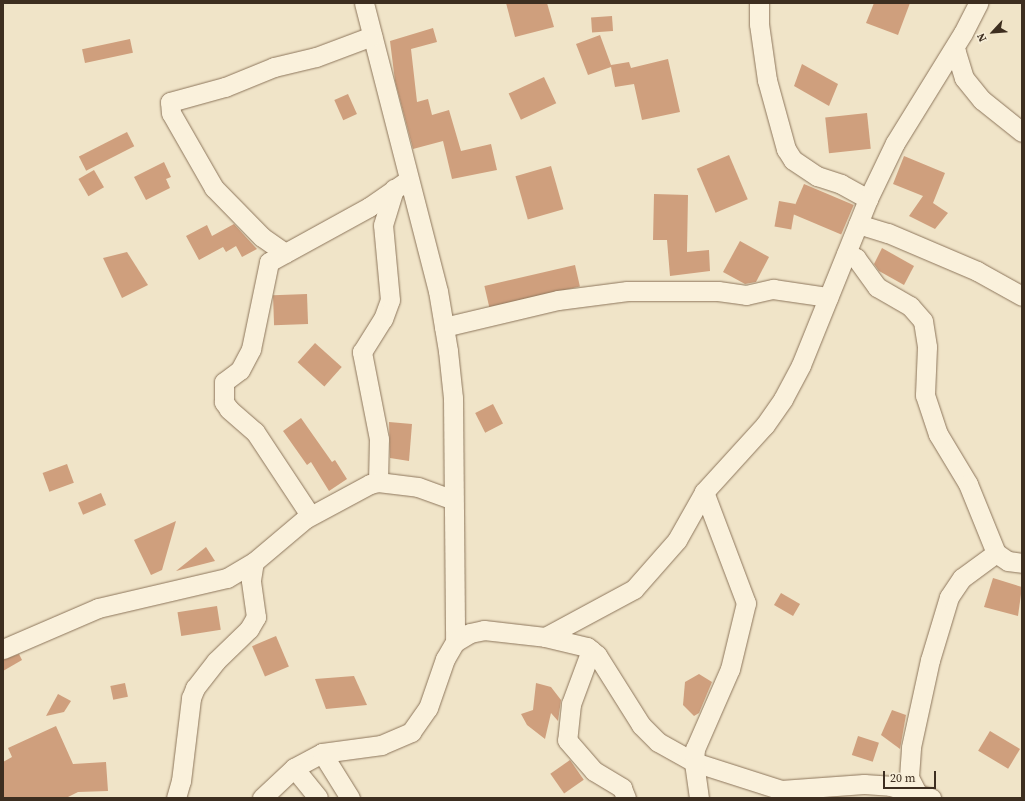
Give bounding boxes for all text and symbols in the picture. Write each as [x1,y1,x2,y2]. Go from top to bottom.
north arrow [973,12,1013,52]
text: N [973,31,990,44]
scale bar [885,763,938,789]
text: 20 m [890,770,916,786]

